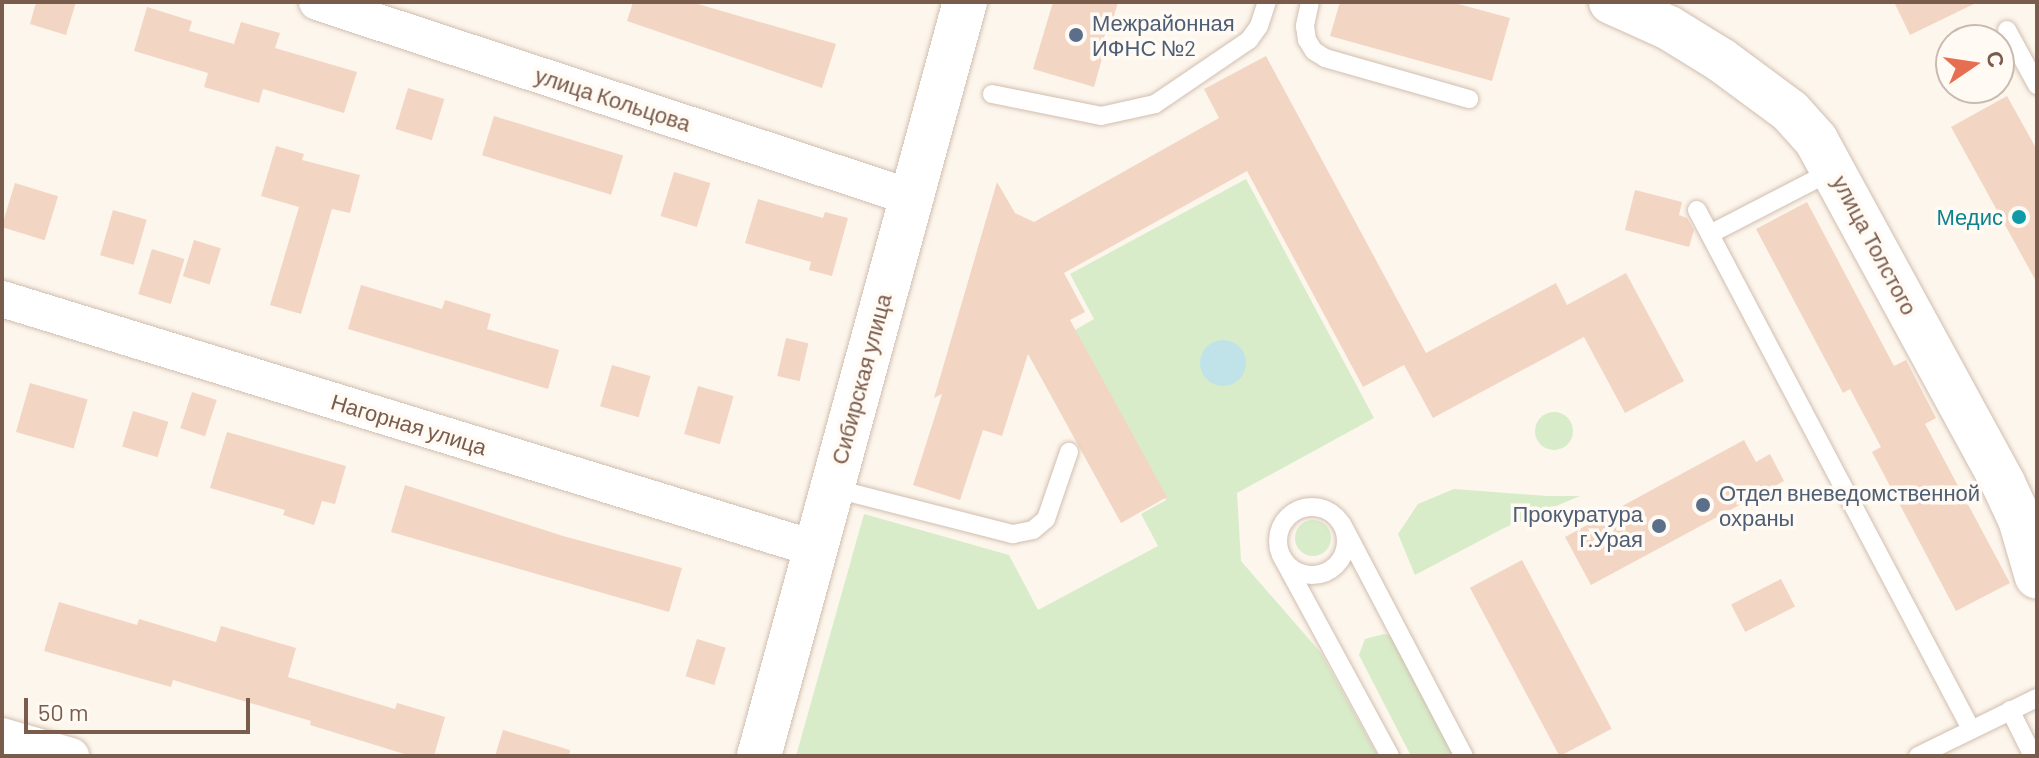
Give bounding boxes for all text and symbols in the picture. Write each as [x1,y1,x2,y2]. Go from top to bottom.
place label: Межрайонная ИФНС №2 [1092,9,1235,60]
north arrow [1935,24,2015,104]
marker: Межрайонная ИФНС №2 [1067,26,1085,44]
text: С [1982,48,2011,70]
street label: улица Кольцова [532,61,694,137]
street label: улица Толстого [1827,171,1923,319]
place label: Медис [1937,204,2003,230]
marker: Медис [2010,208,2028,226]
street label: Сибирская улица [826,291,896,467]
street label: Нагорная улица [328,388,490,460]
place label: Отдел вневедомственной охраны [1719,479,1980,530]
marker: Отдел вневедомственной охраны [1694,496,1712,514]
place label: Прокуратура г.Урая [1513,500,1643,552]
marker: Прокуратура г.Урая [1650,517,1668,535]
scale bar [28,682,254,732]
text: 50 m [38,697,89,726]

